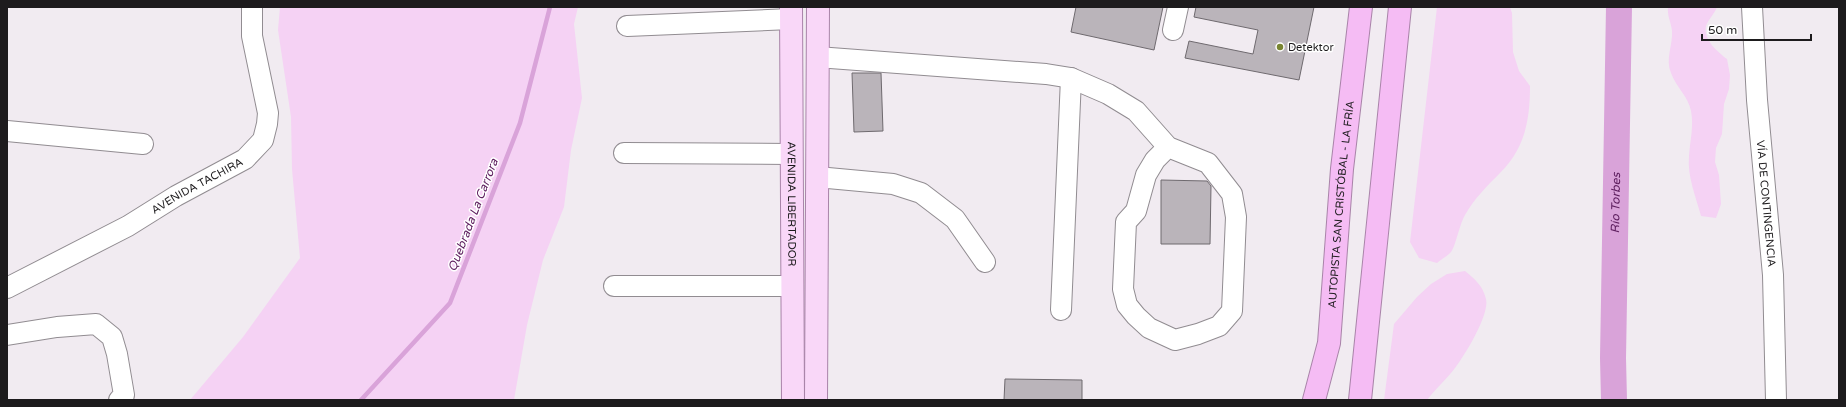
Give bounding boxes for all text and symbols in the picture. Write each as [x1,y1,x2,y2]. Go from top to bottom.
scale bar [1702,16,1811,42]
text: 50 m [1708,23,1737,37]
place label: Detektor [1288,41,1334,54]
marker: Detektor [1275,42,1285,52]
street label: AUTOPISTA SAN CRISTÓBAL - LA FRÍA [1326,100,1357,309]
street label: VÍA DE CONTINGENCIA [1754,140,1778,267]
street label: AVENIDA LIBERTADOR [785,142,798,267]
street label: AVENIDA TACHIRA [149,155,245,217]
water label: Quebrada La Carrora [445,156,501,273]
water label: Río Torbes [1608,171,1623,233]

